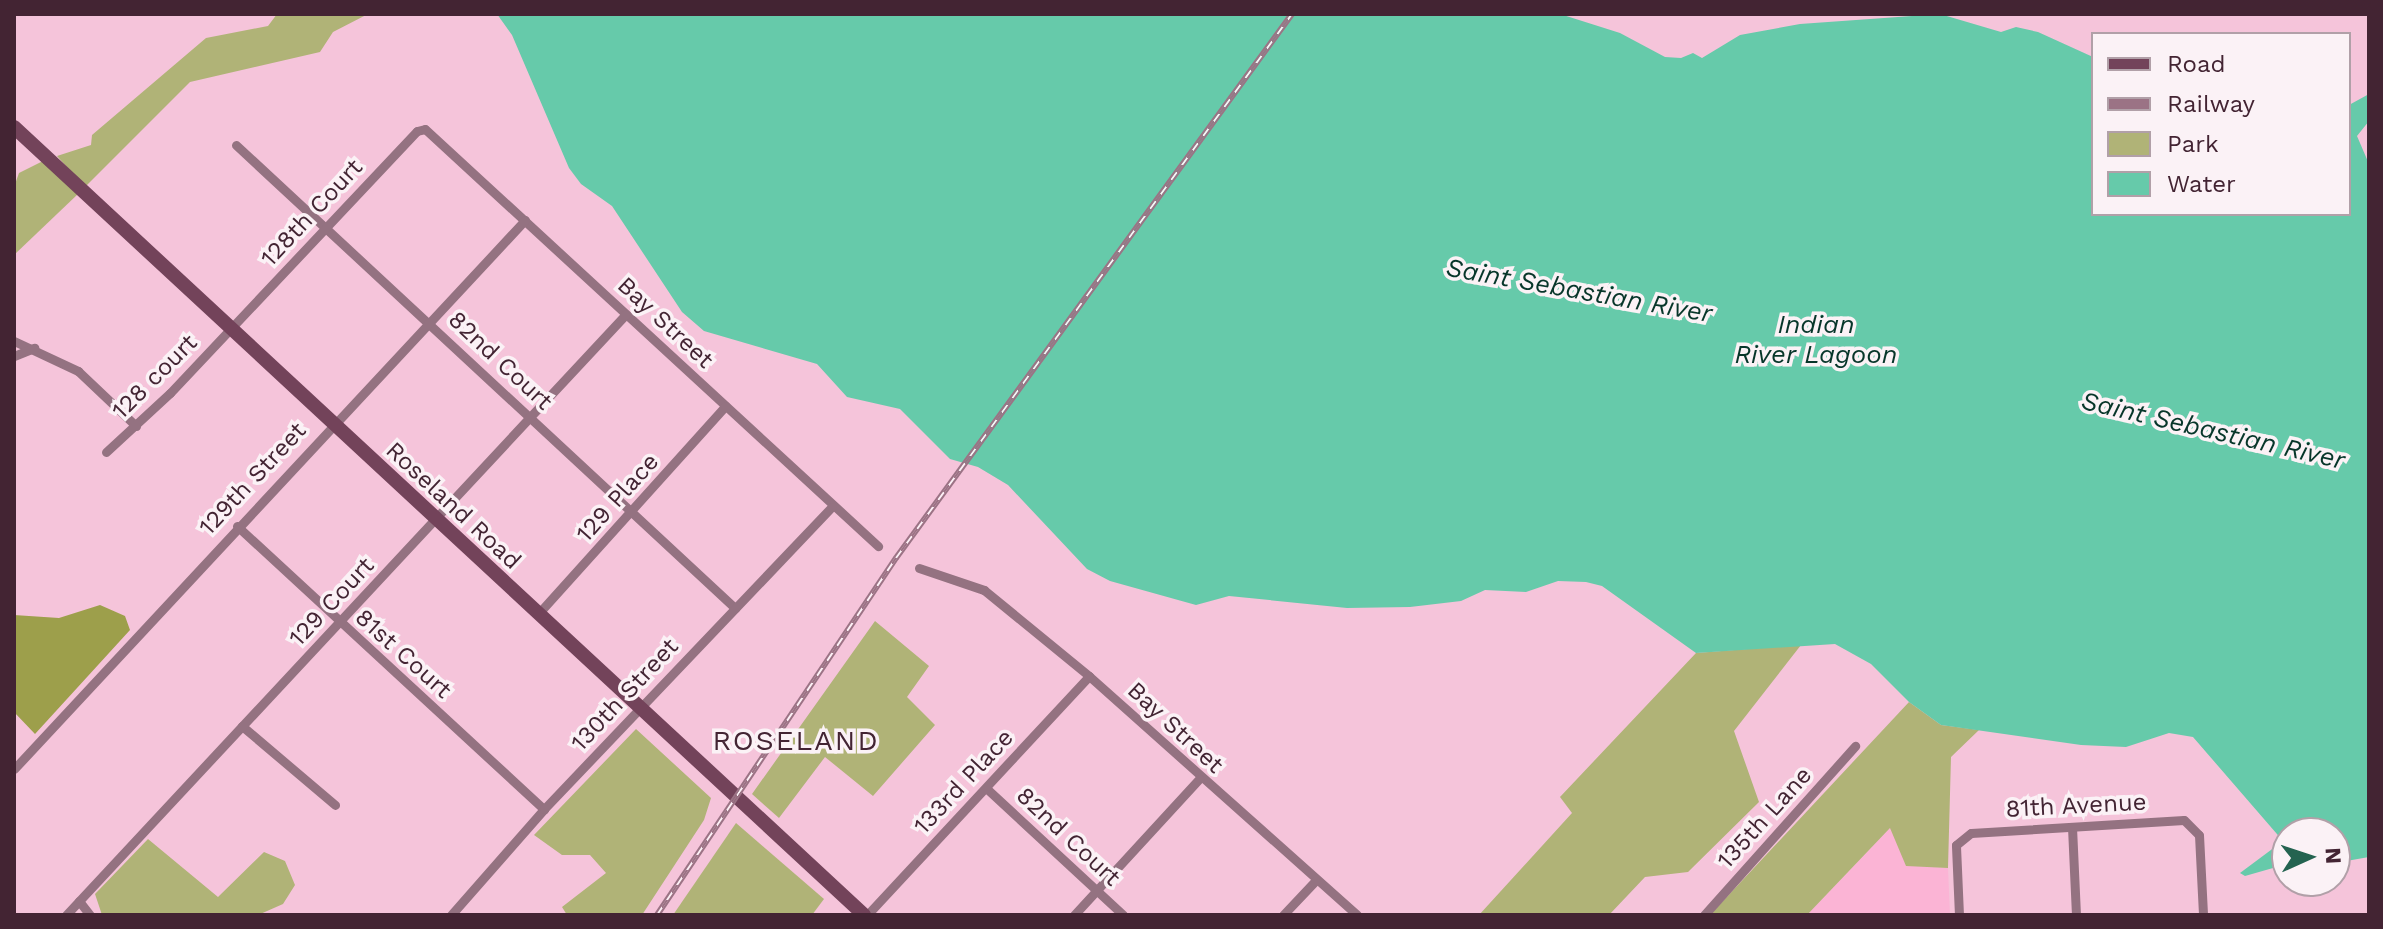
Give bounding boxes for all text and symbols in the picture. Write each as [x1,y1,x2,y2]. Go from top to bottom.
legend [2091,32,2351,216]
text: Road [2167,50,2226,78]
text: Railway [2167,90,2255,118]
text: Park [2167,130,2219,158]
street label: 128th Court [255,153,369,273]
text: Water [2167,170,2236,198]
water label: Saint Sebastian River [1444,252,1714,330]
street label: Bay Street [611,271,719,375]
street label: 82nd Court [442,306,558,416]
water label: Indian River Lagoon [1734,309,1898,370]
street label: 128 court [107,329,203,425]
water label: Saint Sebastian River [2078,385,2348,477]
street label: 129th Street [194,417,312,541]
street label: Roseland Road [380,436,526,576]
street label: 129 Place [571,448,665,548]
street label: 129 Court [284,552,380,652]
street label: 81st Court [349,603,457,705]
street label: 130th Street [565,633,685,757]
street label: Bay Street [1121,676,1229,780]
district label: ROSELAND [712,724,880,758]
street label: 133rd Place [908,724,1020,840]
street label: 135th Lane [1712,761,1818,875]
street label: 82nd Court [1010,782,1126,892]
street label: 81th Avenue [2004,788,2148,824]
north arrow [2271,817,2351,897]
text: N [2321,847,2346,865]

